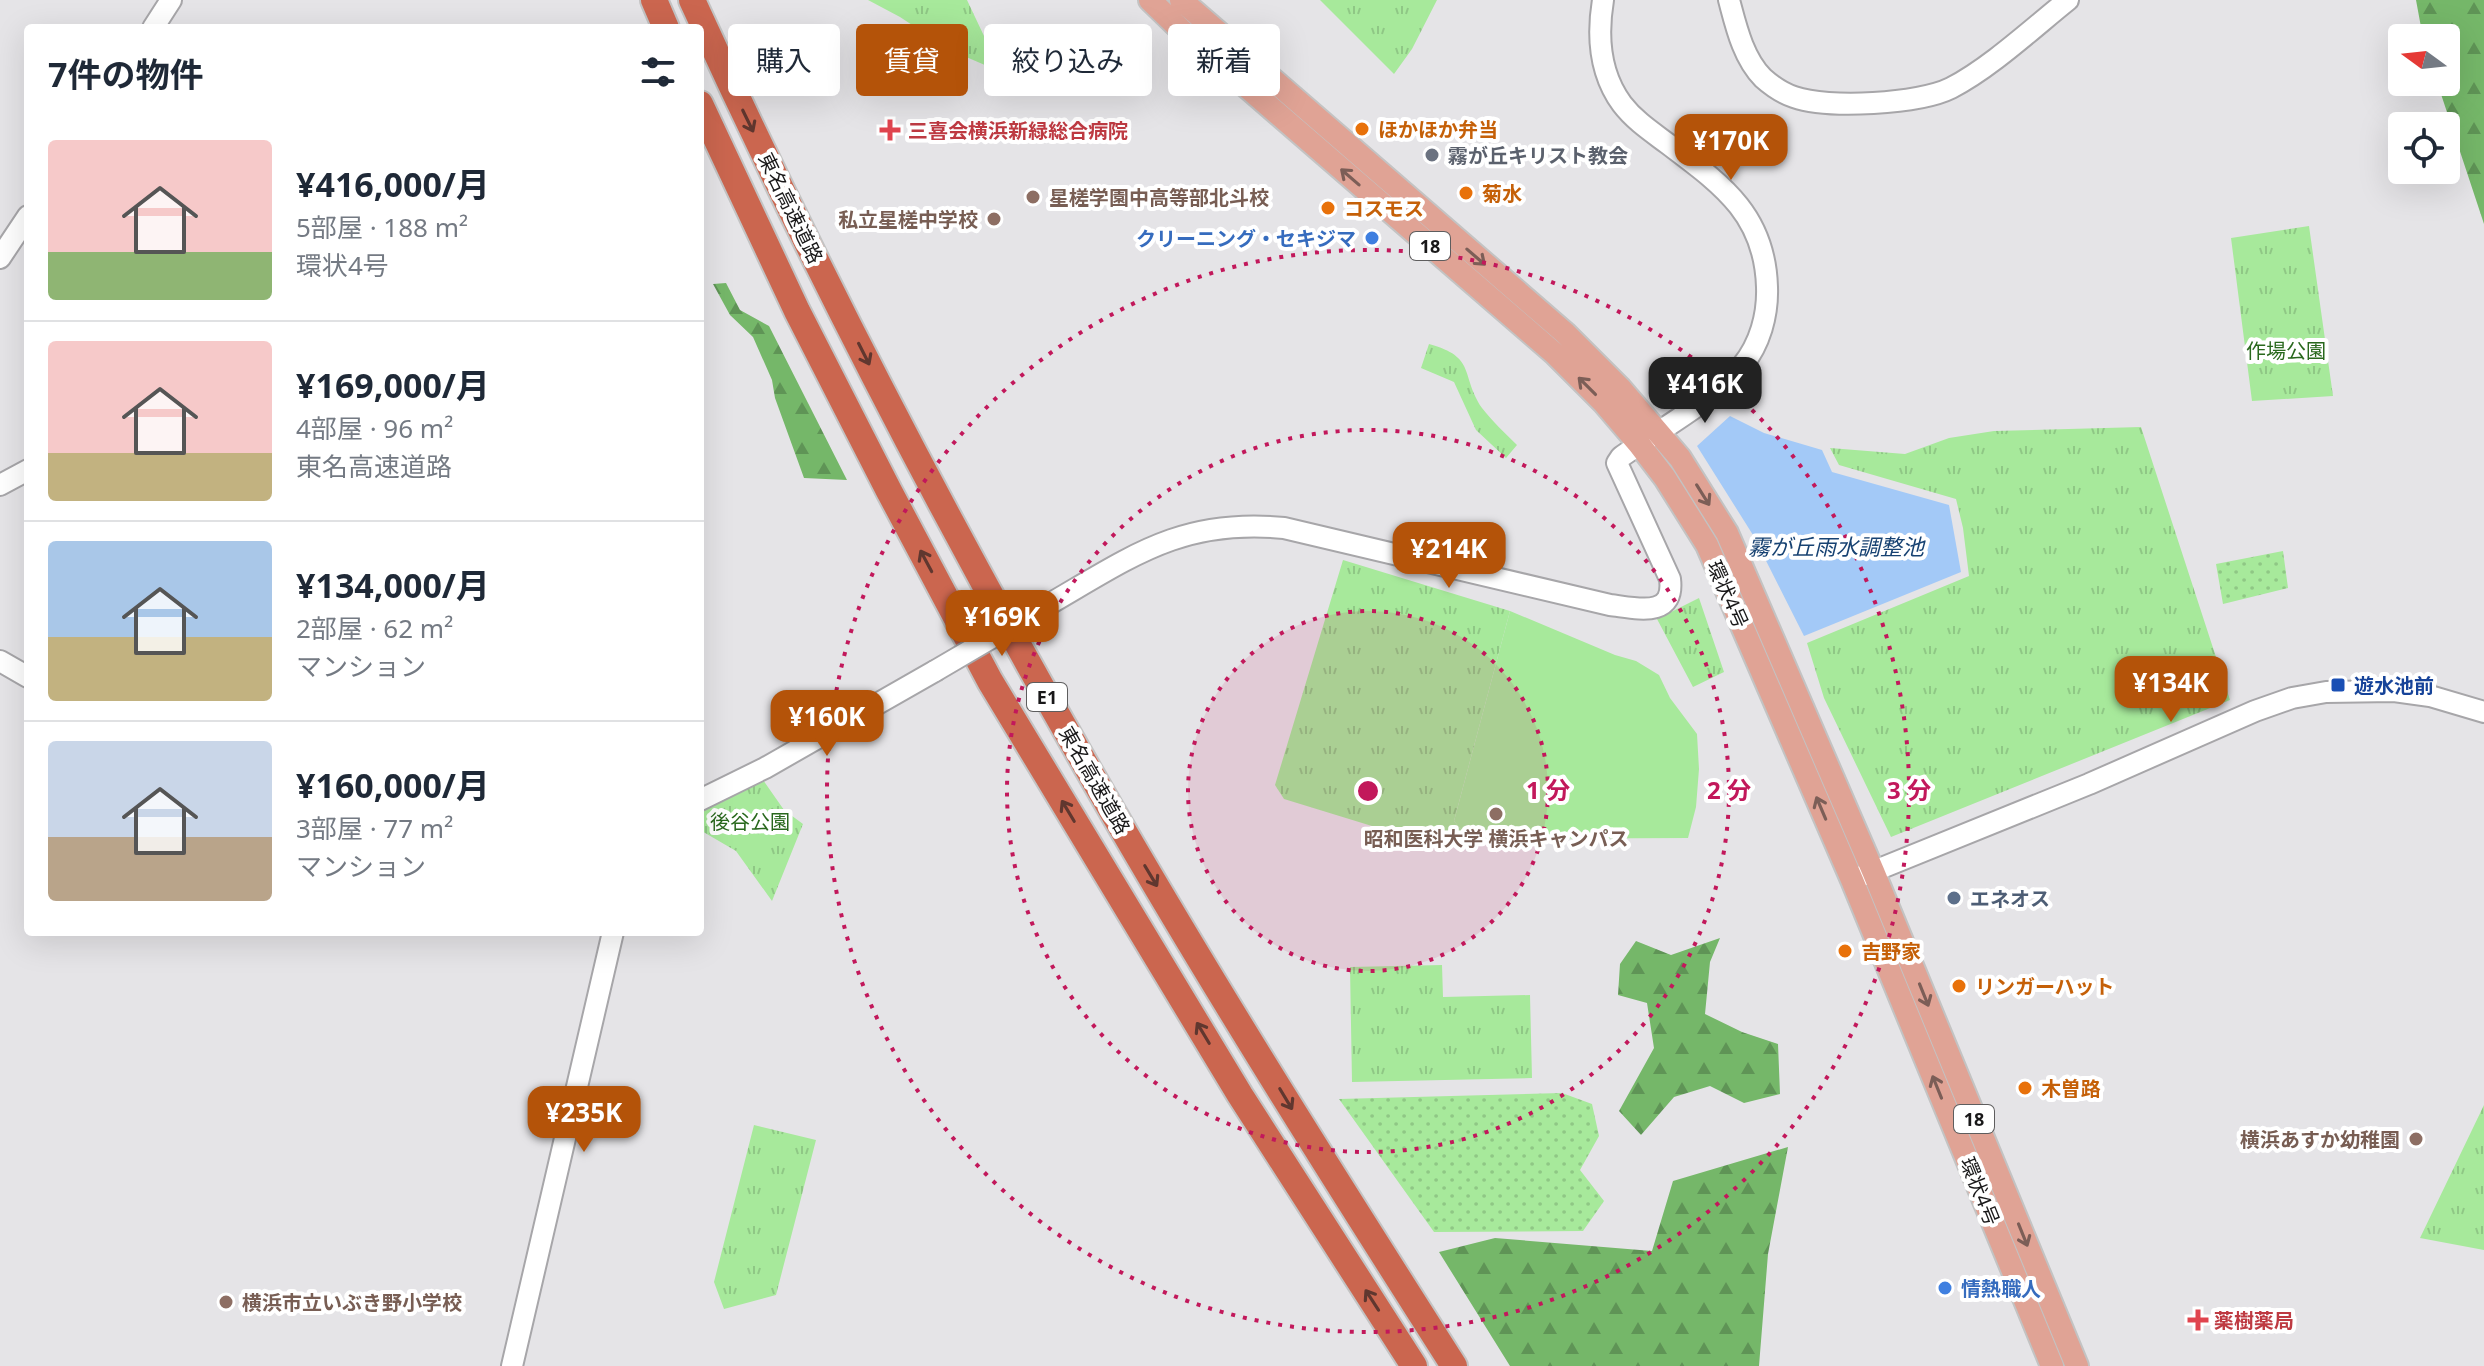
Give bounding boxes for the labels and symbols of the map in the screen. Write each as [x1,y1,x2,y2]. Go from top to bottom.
north arrow [2388,24,2460,96]
one-way arrow [741,109,757,133]
pin: ¥170K [1675,114,1787,182]
place label: ほかほか弁当 [1378,116,1498,143]
place label: 三喜会横浜新緑総合病院 [908,117,1128,144]
marker: 三喜会横浜新緑総合病院 [879,119,901,141]
marker: ほかほか弁当 [1353,120,1371,138]
place label: 霧が丘キリスト教会 [1448,142,1628,169]
marker: 霧が丘キリスト教会 [1423,146,1441,164]
street label: 東名高速道路 [753,148,829,268]
one-way arrow [1341,168,1361,186]
place label: 菊水 [1482,180,1522,207]
place label: 星槎学園中高等部北斗校 [1049,184,1269,211]
marker: 菊水 [1457,184,1475,202]
marker: 星槎学園中高等部北斗校 [1024,188,1042,206]
place label: コスモス [1344,195,1424,222]
marker: コスモス [1319,199,1337,217]
place label: 私立星槎中学校 [838,206,978,233]
marker: 私立星槎中学校 [985,210,1003,228]
place label: クリーニング・セキジマ [1136,225,1356,252]
marker: クリーニング・セキジマ [1363,229,1381,247]
road number: 18 [1410,232,1450,260]
one-way arrow [1465,247,1485,265]
park label: 作場公園 [2246,337,2326,364]
one-way arrow [857,341,873,365]
pin: ¥416K [1649,357,1761,425]
one-way arrow [1578,377,1597,396]
one-way arrow [1695,483,1711,506]
pin: ¥214K [1393,522,1505,590]
water label: 霧が丘雨水調整池 [1748,531,1926,561]
one-way arrow [917,549,933,573]
street label: 環状4号 [1701,556,1755,632]
pin: ¥169K [946,590,1058,658]
pin: ¥134K [2115,656,2227,724]
place label: 遊水池前 [2354,672,2434,699]
marker: 遊水池前 [2329,676,2347,694]
road number: E1 [1027,683,1067,711]
pin: ¥160K [771,690,883,758]
street label: 東名高速道路 [1053,721,1137,839]
text: 1 分 [1526,773,1570,806]
text: 2 分 [1707,773,1751,806]
text: 3 分 [1887,773,1931,806]
centre of rings [1354,777,1382,805]
one-way arrow [1812,796,1827,821]
one-way arrow [1060,800,1076,823]
marker: 昭和医科大学 横浜キャンパス [1487,805,1505,823]
park label: 後谷公園 [710,808,790,835]
place label: 昭和医科大学 横浜キャンパス [1363,825,1629,852]
one-way arrow [1144,864,1160,887]
place label: エネオス [1970,885,2050,912]
marker: エネオス [1945,889,1963,907]
place label: 吉野家 [1861,938,1921,965]
marker: 吉野家 [1836,942,1854,960]
place label: リンガーハット [1975,973,2115,1000]
marker: リンガーハット [1950,977,1968,995]
one-way arrow [1917,982,1932,1007]
one-way arrow [1194,1022,1210,1045]
one-way arrow [1929,1075,1943,1100]
place label: 木曽路 [2041,1075,2101,1102]
marker: 木曽路 [2016,1079,2034,1097]
pin: ¥235K [528,1086,640,1154]
one-way arrow [1278,1087,1294,1110]
road number: 18 [1954,1105,1994,1133]
place label: 横浜あすか幼稚園 [2240,1126,2400,1153]
marker: 横浜あすか幼稚園 [2407,1130,2425,1148]
street label: 環状4号 [1954,1153,2006,1229]
one-way arrow [2016,1222,2031,1247]
place label: 情熱職人 [1961,1275,2041,1302]
marker: 情熱職人 [1936,1279,1954,1297]
place label: 横浜市立いぶき野小学校 [242,1289,462,1316]
one-way arrow [1363,1290,1380,1312]
marker: 横浜市立いぶき野小学校 [217,1293,235,1311]
place label: 薬樹薬局 [2214,1307,2294,1334]
marker: 薬樹薬局 [2189,1311,2207,1329]

